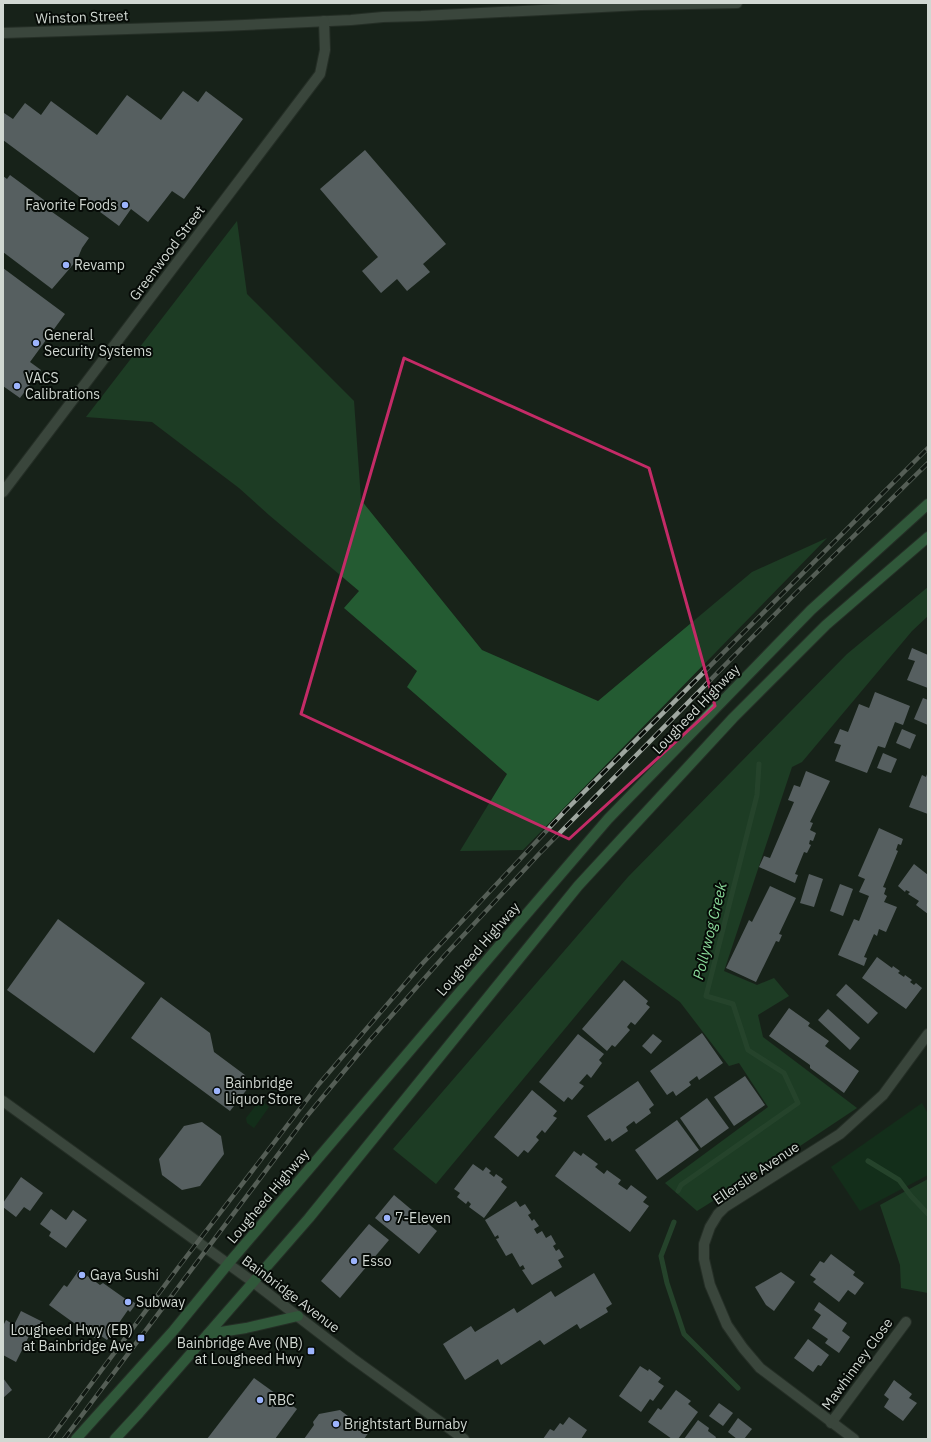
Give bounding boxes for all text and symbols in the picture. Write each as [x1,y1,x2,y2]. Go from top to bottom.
street label: Winston Street [35,6,129,28]
place label: Favorite Foods [25,196,117,214]
marker: Favorite Foods [120,200,130,210]
street label: Greenwood Street [125,202,209,304]
place label: Revamp [74,256,125,274]
marker: Revamp [61,260,71,270]
place label: General Security Systems [44,326,152,360]
marker: General Security Systems [31,338,41,348]
place label: VACS Calibrations [25,369,100,403]
marker: VACS Calibrations [12,381,22,391]
street label: Lougheed Highway [648,660,744,758]
water label: Pollywog Creek [688,880,731,982]
street label: Lougheed Highway [432,898,524,1000]
place label: Bainbridge Liquor Store [225,1074,302,1108]
marker: Bainbridge Liquor Store [212,1086,222,1096]
street label: Ellerslie Avenue [709,1137,803,1209]
street label: Lougheed Highway [223,1145,313,1247]
place label: 7-Eleven [395,1209,451,1227]
marker: 7-Eleven [382,1213,392,1223]
street label: Bainbridge Avenue [238,1251,344,1337]
place label: Esso [362,1252,392,1270]
marker: Esso [349,1256,359,1266]
place label: Gaya Sushi [90,1266,159,1284]
marker: Gaya Sushi [77,1270,87,1280]
place label: Subway [136,1293,185,1311]
marker: Subway [123,1297,133,1307]
street label: Mawhinney Close [817,1314,897,1414]
place label: Lougheed Hwy (EB) at Bainbridge Ave [11,1321,133,1355]
marker: Lougheed Hwy (EB) at Bainbridge Ave [136,1333,146,1343]
place label: Bainbridge Ave (NB) at Lougheed Hwy [177,1334,303,1368]
marker: Bainbridge Ave (NB) at Lougheed Hwy [306,1346,316,1356]
place label: RBC [268,1391,295,1409]
marker: RBC [255,1395,265,1405]
place label: Brightstart Burnaby [344,1415,467,1433]
marker: Brightstart Burnaby [331,1419,341,1429]

